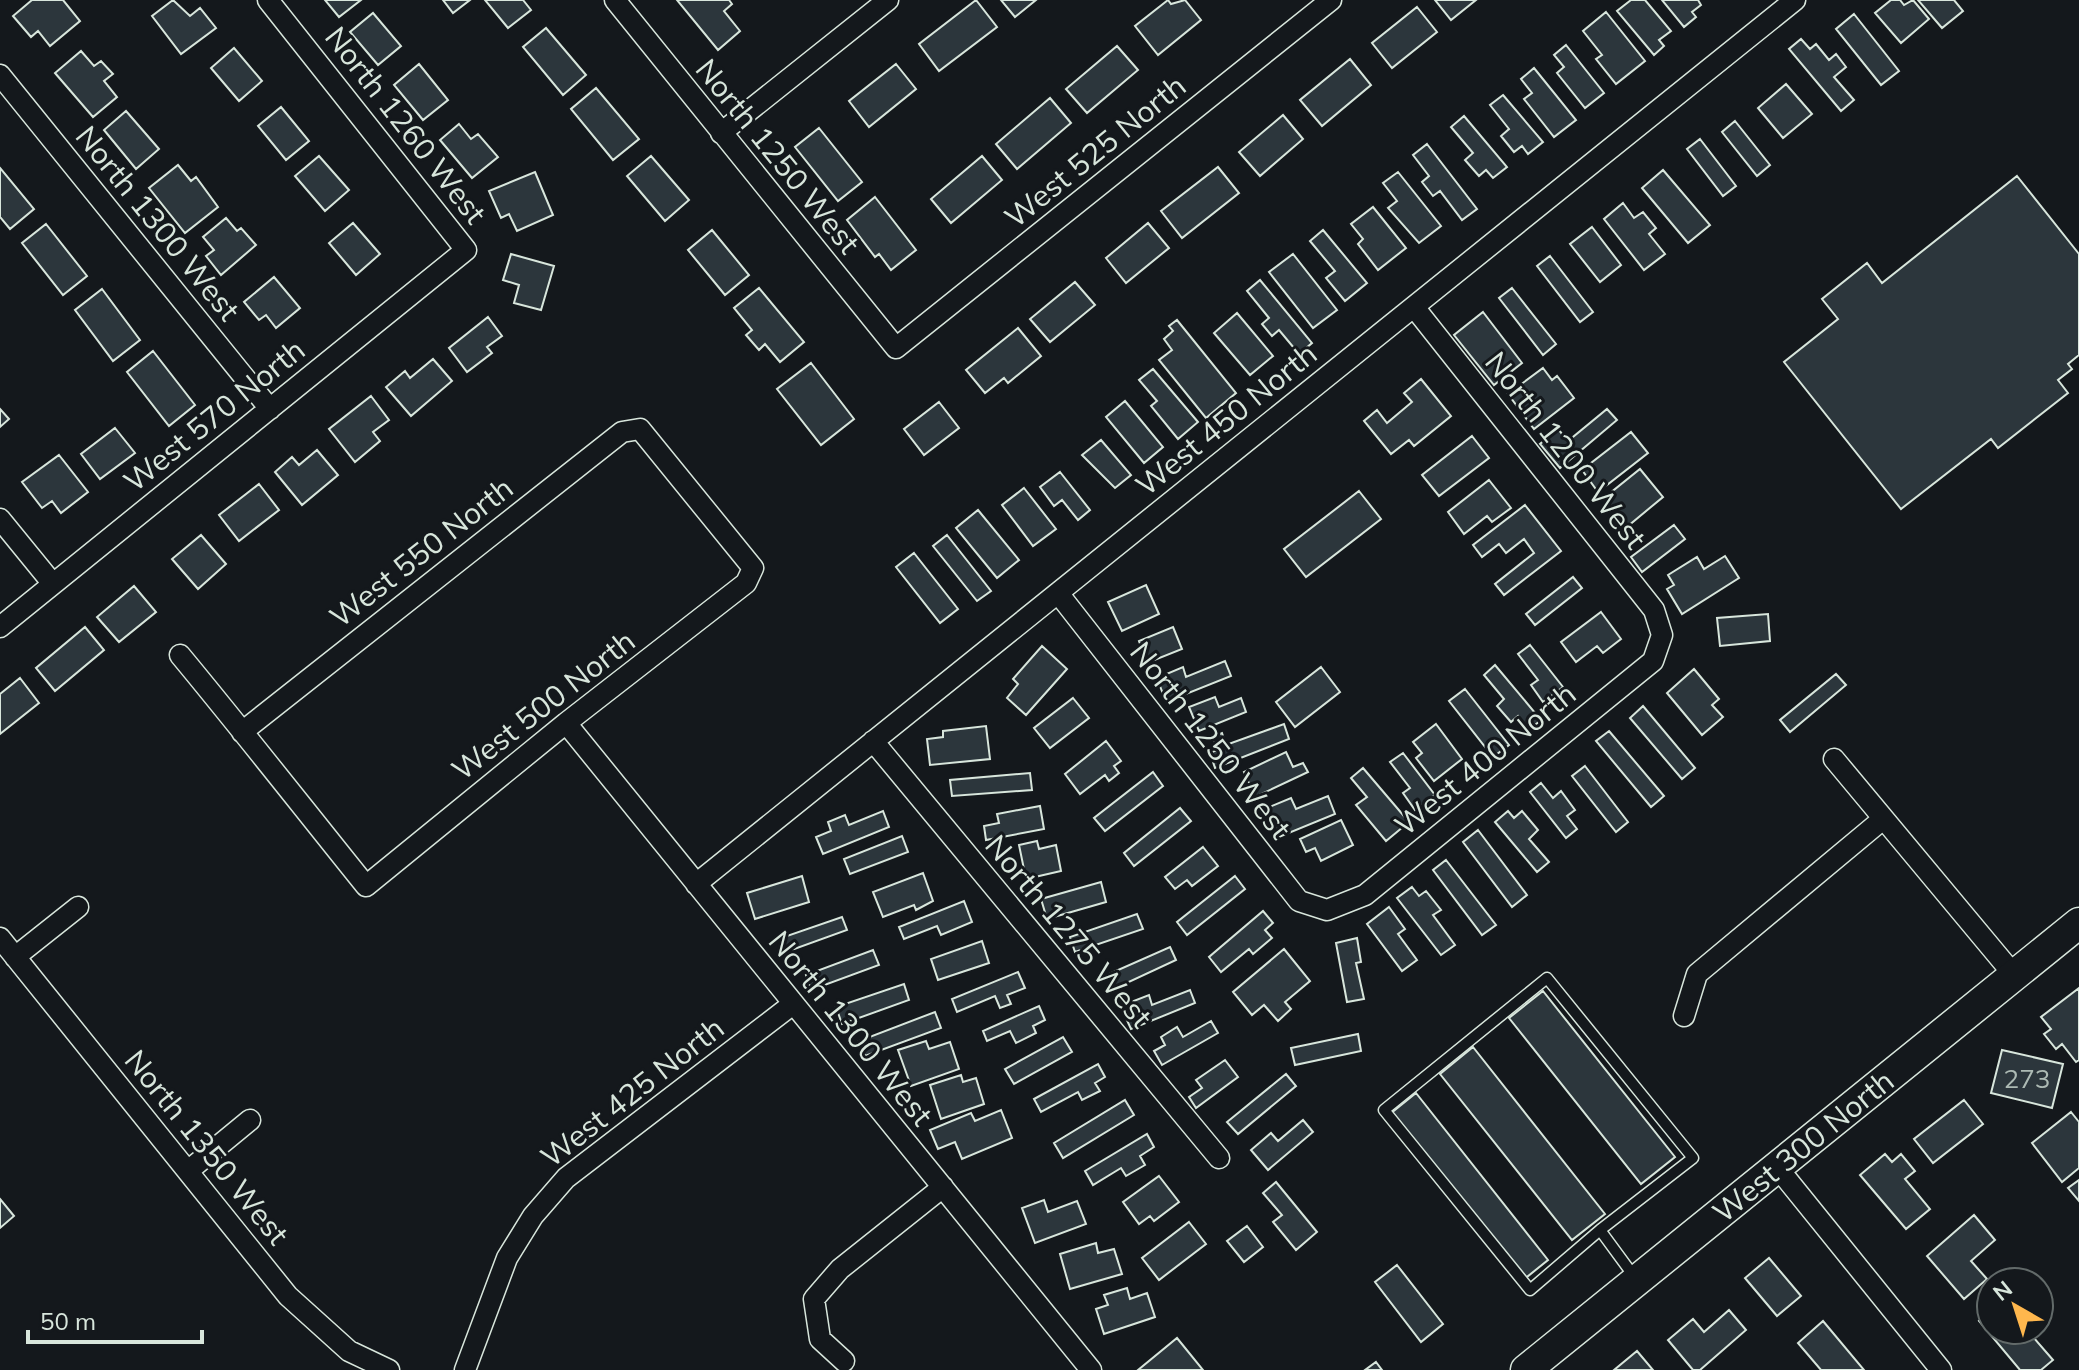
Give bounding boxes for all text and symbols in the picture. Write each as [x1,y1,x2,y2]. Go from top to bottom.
street label: North 1260 West [317,19,495,231]
street label: North 1250 West [688,51,868,261]
street label: West 525 North [997,66,1193,236]
street label: North 1300 West [68,118,248,328]
street label: West 570 North [116,330,312,500]
street label: West 450 North [1128,334,1324,504]
street label: North 1200 West [1477,344,1655,556]
street label: West 550 North [322,469,520,635]
street label: West 500 North [444,622,642,788]
street label: North 1250 West [1122,634,1300,846]
street label: West 400 North [1387,674,1583,844]
street label: North 1275 West [977,827,1161,1035]
street label: North 1300 West [761,923,941,1133]
street label: West 425 North [533,1009,731,1175]
street label: North 1350 West [117,1042,297,1252]
street label: West 300 North [1705,1061,1901,1231]
house number: 273 [2004,1062,2050,1095]
north arrow [1975,1266,2055,1346]
text: N [1987,1274,2018,1307]
scale bar [28,1294,202,1344]
text: 50 m [40,1306,96,1336]

